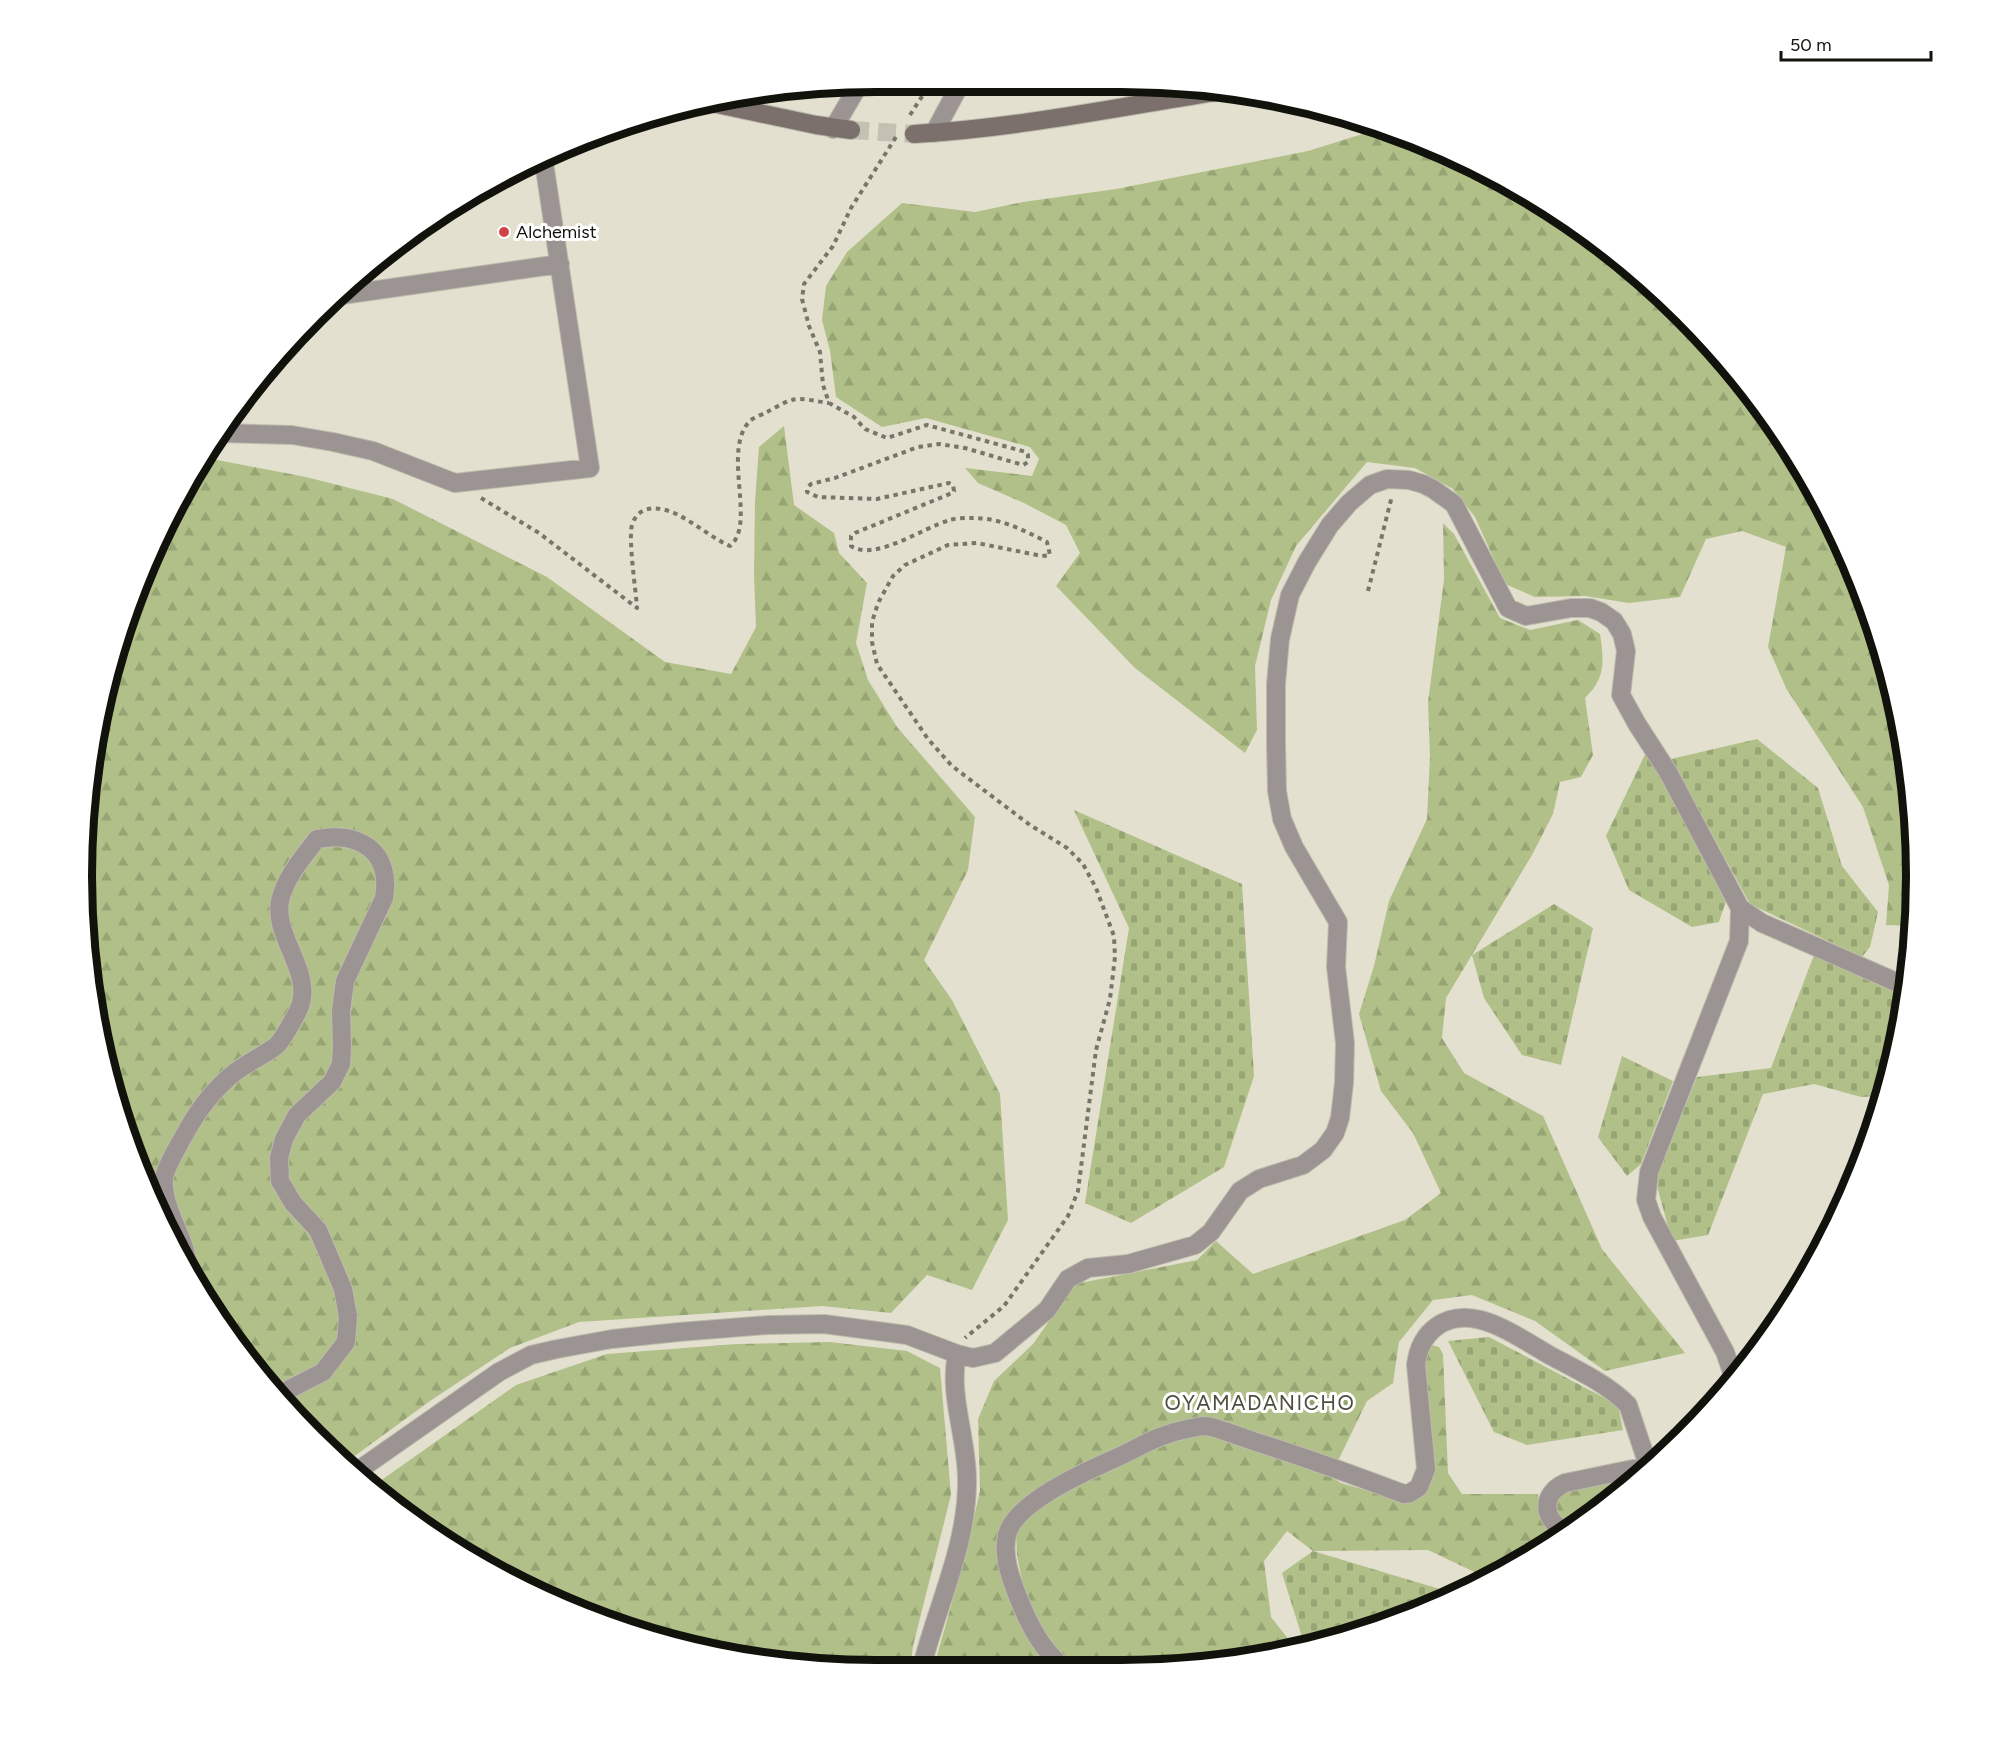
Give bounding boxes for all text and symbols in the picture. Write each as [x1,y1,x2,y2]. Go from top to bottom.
scale bar [1781,24,1931,62]
text: 50 m [1790,34,1832,56]
place label: Alchemist [516,221,597,243]
marker: Alchemist [497,225,511,239]
district label: OYAMADANICHO [1165,1390,1355,1415]

